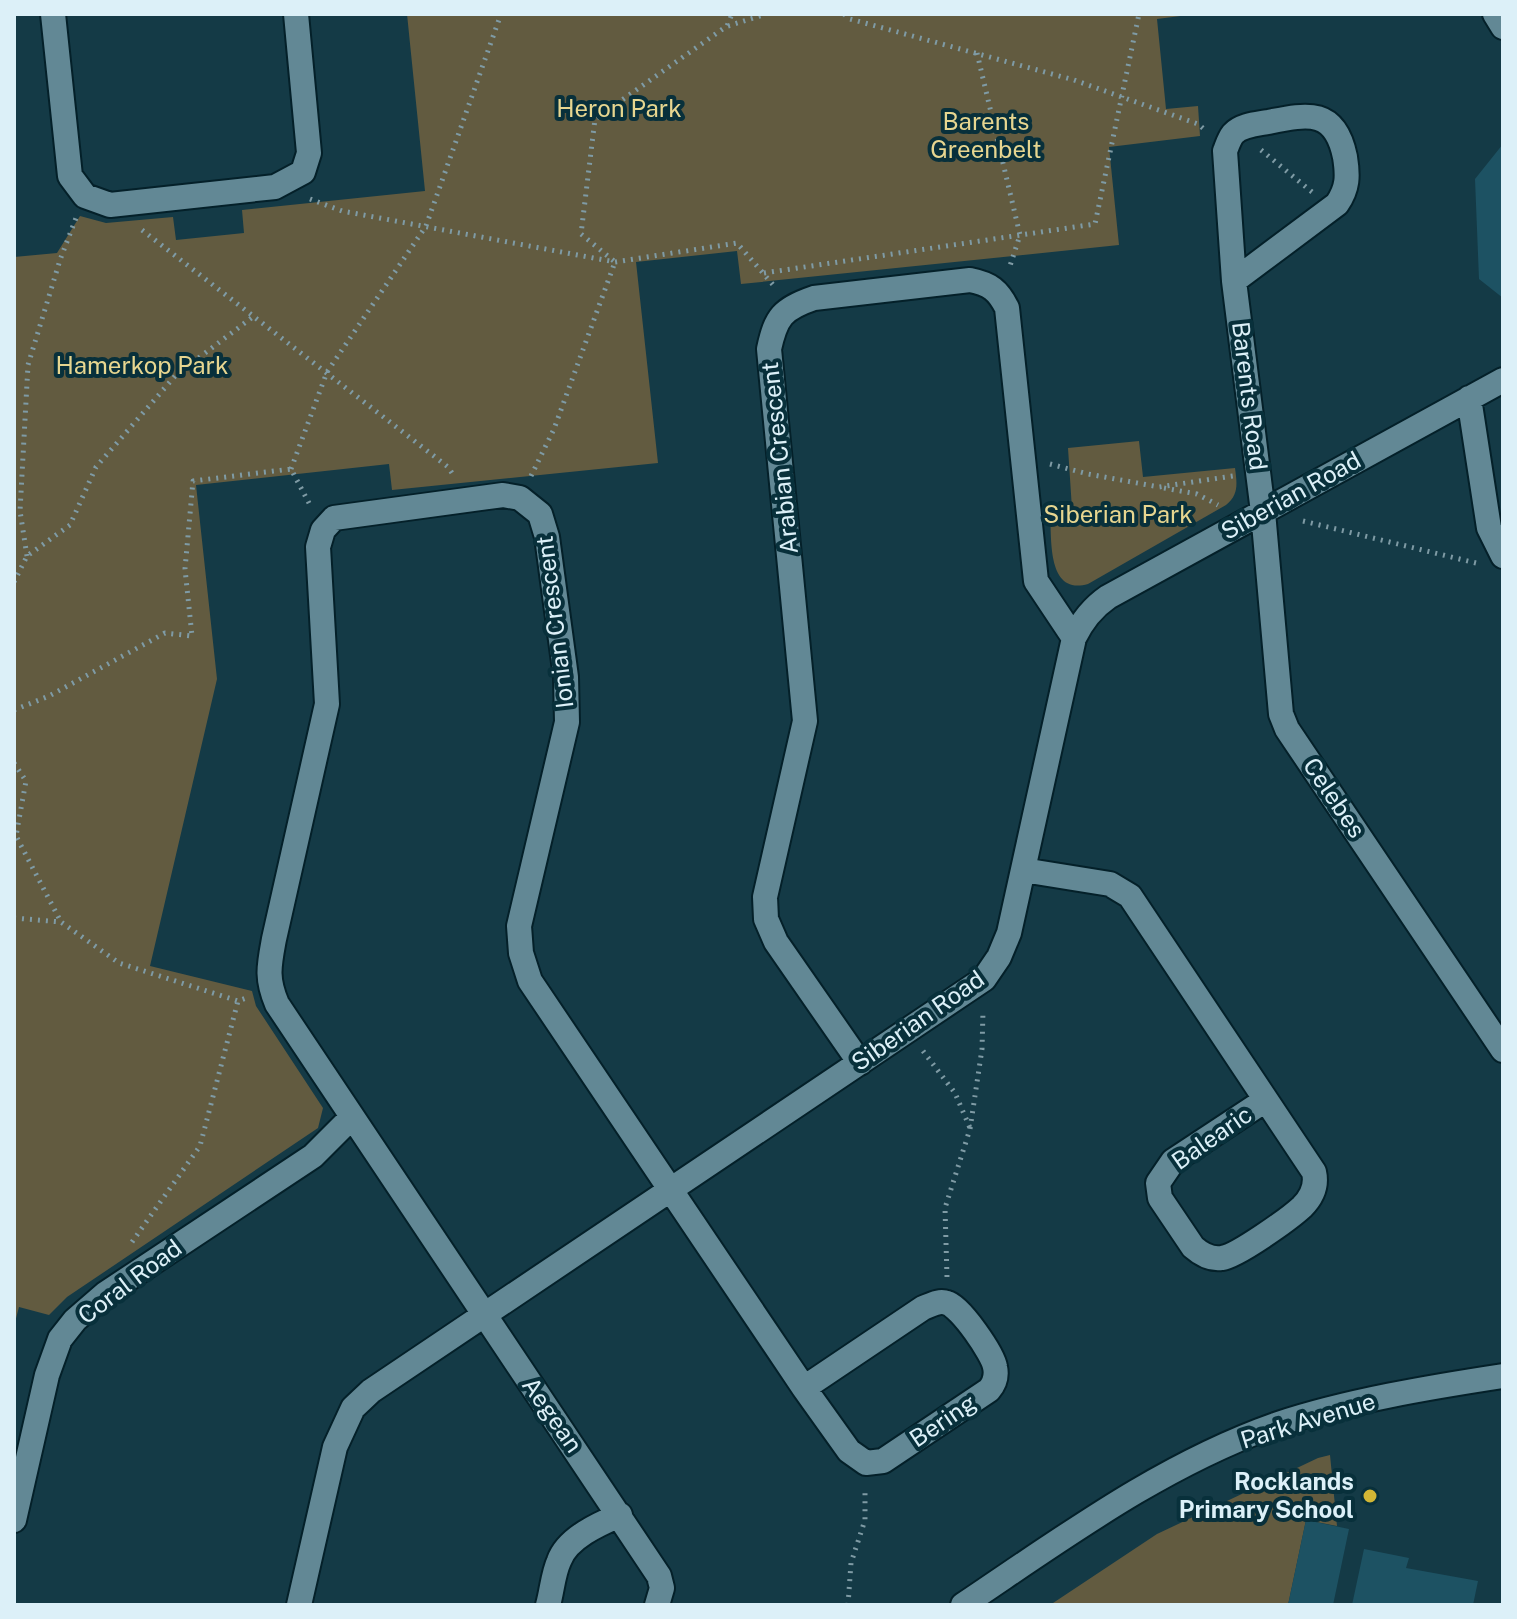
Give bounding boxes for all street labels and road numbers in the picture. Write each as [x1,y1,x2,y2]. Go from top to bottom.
street label: Barents Road [1227,320,1273,472]
street label: Arabian Crescent [755,361,803,556]
street label: Siberian Road [1216,445,1365,545]
street label: Ionian Crescent [530,534,578,710]
street label: Celebes [1298,752,1372,843]
street label: Siberian Road [846,964,989,1076]
street label: Balearic [1166,1100,1257,1175]
street label: Coral Road [72,1233,187,1329]
street label: Aegean [517,1371,589,1457]
street label: Park Avenue [1237,1386,1378,1454]
street label: Bering [904,1388,981,1452]

